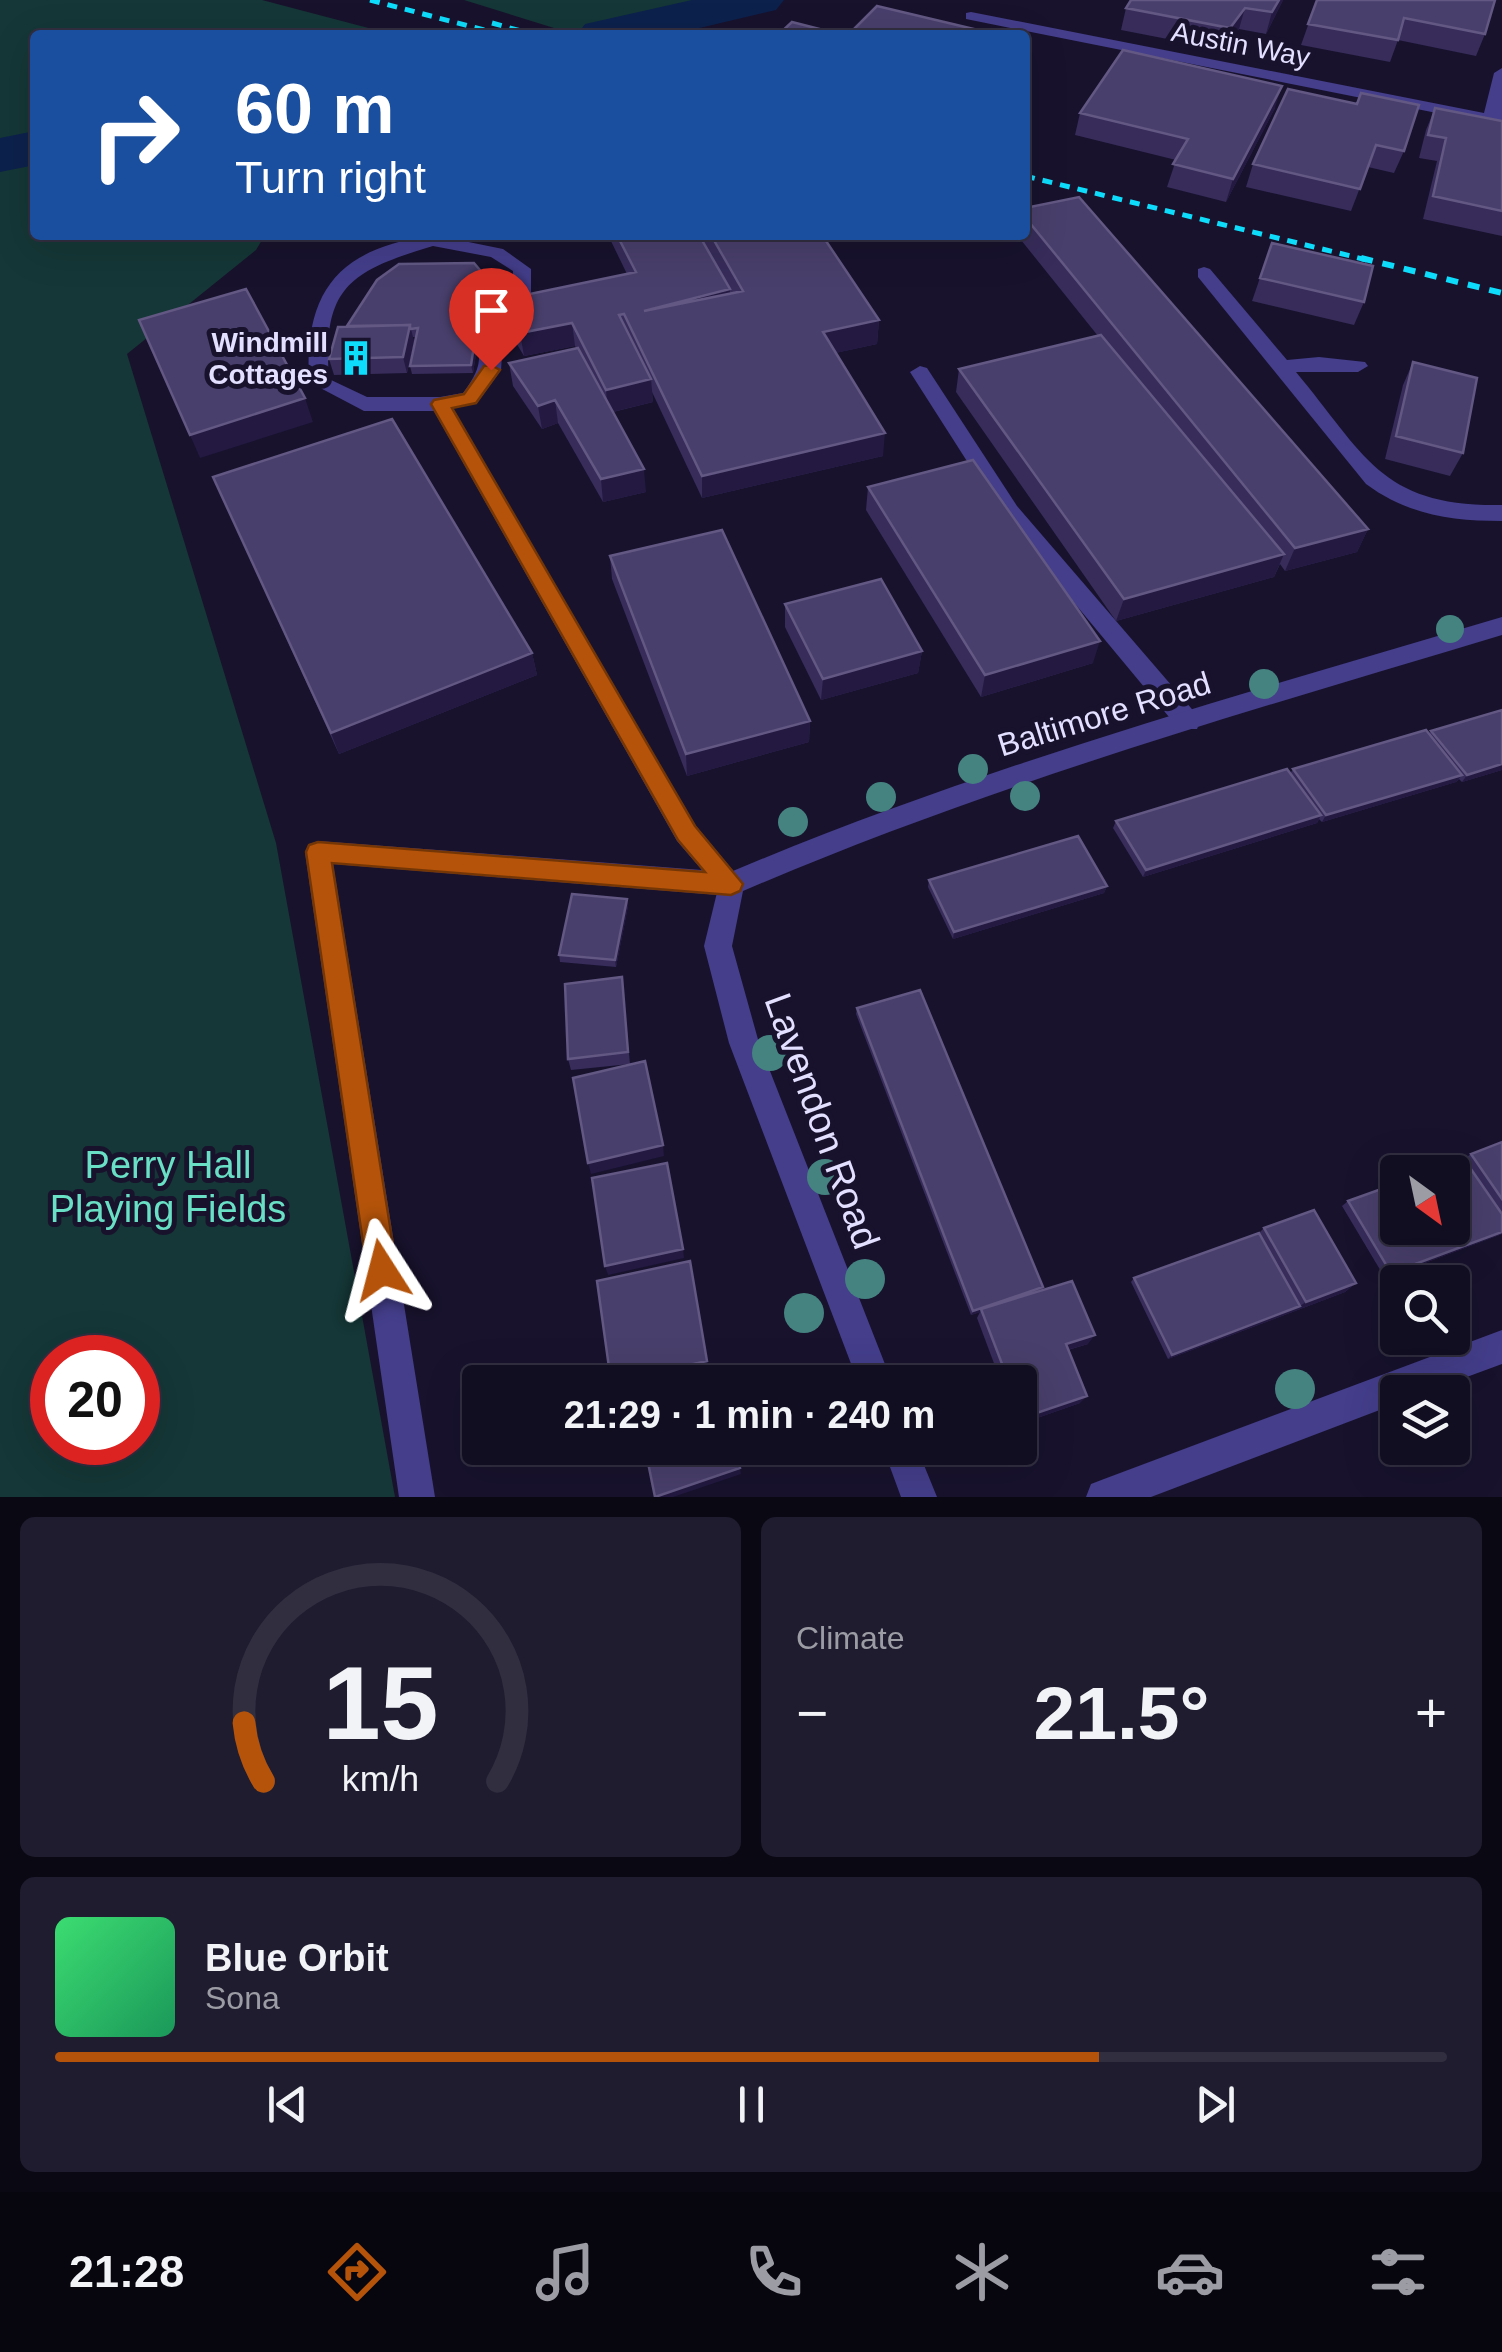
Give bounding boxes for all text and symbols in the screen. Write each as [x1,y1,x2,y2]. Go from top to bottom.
street label: Austin Way [1169,16,1313,73]
icon: right [70,70,200,200]
text: 60 m [235,70,395,148]
text: Turn right [235,152,426,203]
pin [449,268,534,371]
icon: arrive [464,283,519,338]
place label: Windmill Cottages [208,327,328,390]
building icon: Windmill Cottages [337,339,375,377]
street label: Baltimore Road [993,665,1215,763]
street label: Lavendon Road [756,988,888,1254]
park label: Perry Hall Playing Fields [50,1144,286,1230]
north arrow [1380,1155,1470,1245]
map controls [1380,1155,1470,1465]
position arrow [330,1218,434,1322]
button: search [1380,1265,1470,1355]
speed limit sign: 20 [30,1335,160,1465]
button: layers [1380,1375,1470,1465]
text: 21:29 · 1 min · 240 m [564,1394,935,1436]
text: Climate [796,1620,904,1656]
text: 15 [323,1645,438,1761]
text: 21.5° [1034,1671,1209,1755]
text: − [796,1682,828,1744]
text: + [1415,1682,1447,1744]
text: km/h [342,1759,419,1799]
text: Blue Orbit [205,1937,389,1979]
text: Sona [205,1980,280,2016]
icon: previous [260,2077,315,2132]
icon: pause [724,2077,779,2132]
icon: next [1188,2077,1243,2132]
icon: directions [322,2237,392,2307]
icon: music [530,2237,600,2307]
icon: phone [739,2237,809,2307]
icon: climate [947,2237,1017,2307]
icon: car [1155,2237,1225,2307]
icon: filters [1363,2237,1433,2307]
text: 21:28 [69,2246,184,2297]

